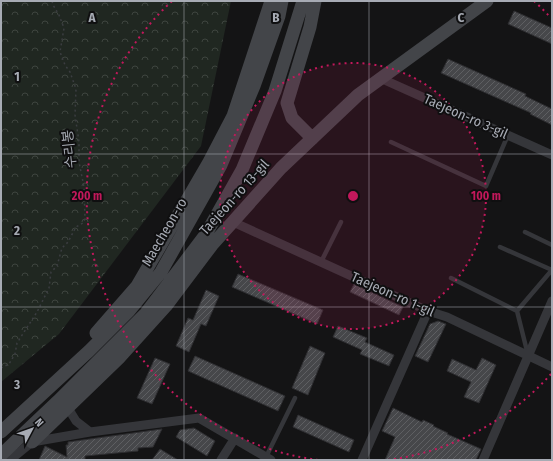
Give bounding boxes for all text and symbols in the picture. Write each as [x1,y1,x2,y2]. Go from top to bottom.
text: A [87,10,96,25]
text: B [272,10,280,25]
text: C [458,10,465,25]
text: 1 [14,69,20,84]
street label: Taejeon-ro 3-gil [421,90,511,143]
street label: 수리봉 [59,129,80,169]
street label: Taejeon-ro 13-gil [196,156,273,239]
text: 200 m [71,189,102,203]
centre of rings [346,189,360,203]
text: 100 m [471,189,501,203]
street label: Maecheon-ro [138,195,191,269]
text: 2 [13,223,20,238]
street label: Taejeon-ro 1-gil [348,268,437,321]
text: 3 [13,377,20,392]
north arrow [12,409,52,449]
text: N [32,416,46,430]

